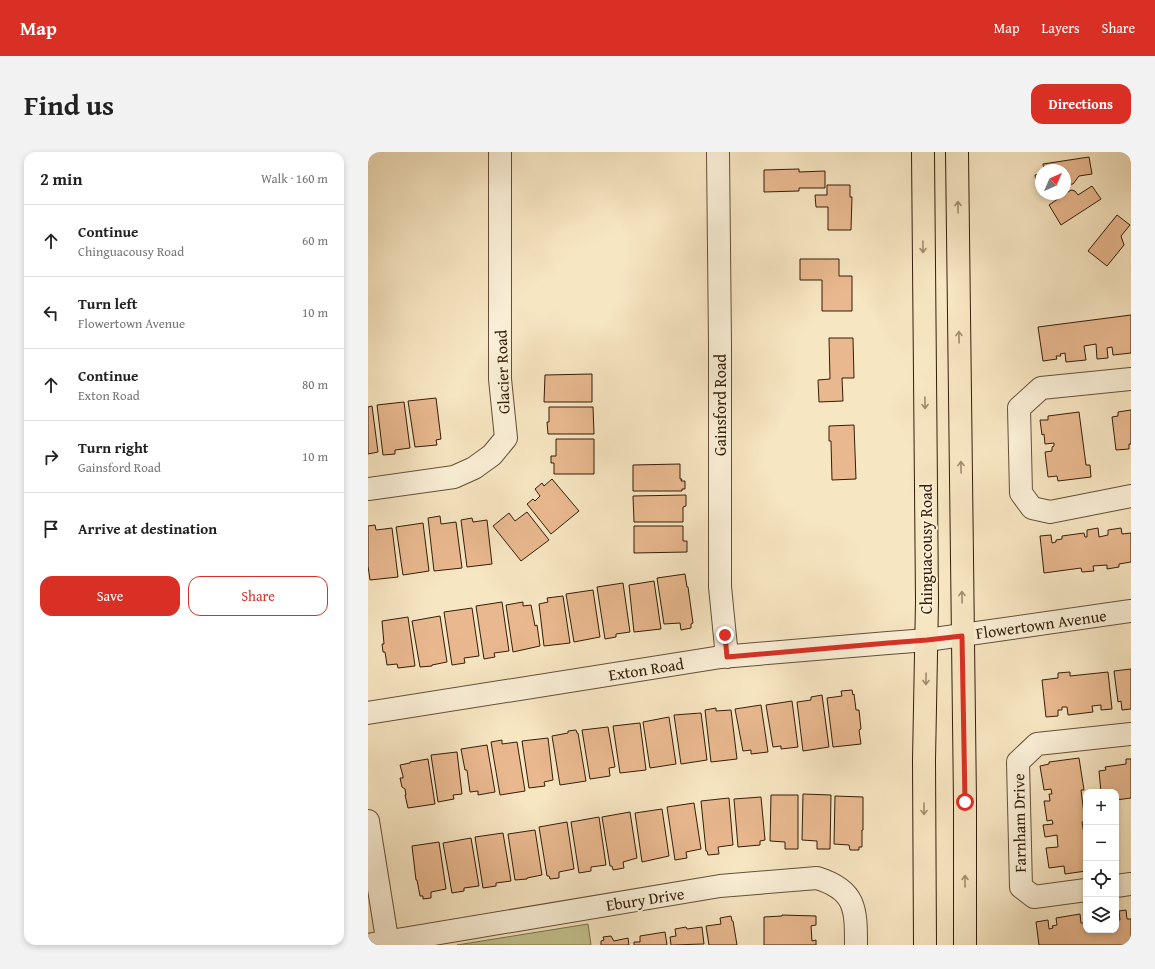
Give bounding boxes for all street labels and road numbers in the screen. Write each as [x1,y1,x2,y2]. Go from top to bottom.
street label: Glacier Road [489,329,515,414]
street label: Gainsford Road [708,353,732,456]
street label: Chinguacousy Road [914,483,938,614]
street label: Flowertown Avenue [974,603,1108,645]
street label: Exton Road [607,651,686,687]
street label: Farnham Drive [1006,773,1032,873]
street label: Ebury Drive [604,881,686,917]

